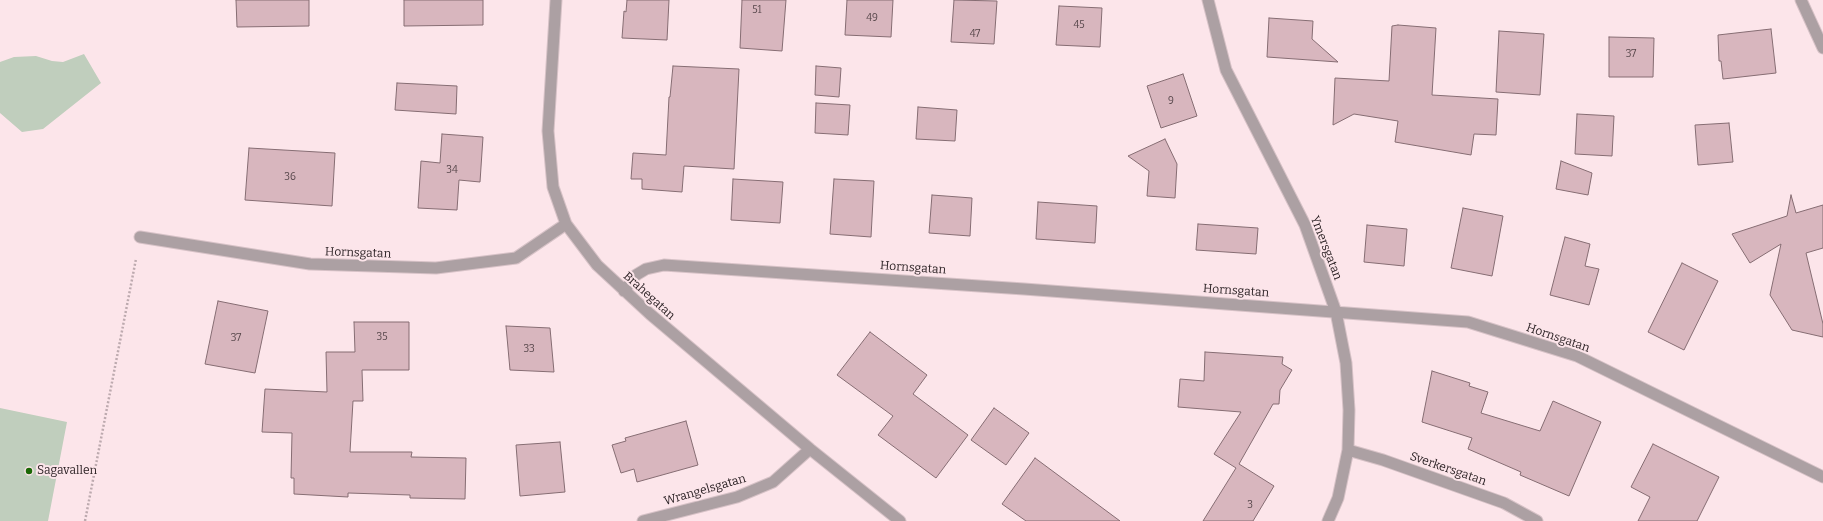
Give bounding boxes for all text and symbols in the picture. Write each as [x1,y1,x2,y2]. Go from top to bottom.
house number: 51 [752,4,762,16]
house number: 49 [866,12,878,24]
house number: 45 [1073,19,1085,31]
house number: 47 [970,28,980,40]
house number: 37 [1626,48,1636,60]
house number: 9 [1168,95,1174,107]
house number: 34 [446,164,458,176]
house number: 36 [284,171,296,183]
street label: Ymersgatan [1307,214,1345,282]
street label: Hornsgatan [325,245,391,261]
street label: Hornsgatan [879,259,947,277]
street label: Brahegatan [620,269,678,323]
street label: Hornsgatan [1202,282,1270,300]
street label: Hornsgatan [1524,320,1592,356]
house number: 35 [376,331,388,343]
house number: 37 [231,332,241,344]
house number: 33 [523,343,535,355]
street label: Sverkersgatan [1408,449,1488,489]
place label: Sagavallen [37,464,97,478]
marker: Sagavallen [24,466,34,476]
street label: Wrangelsgatan [662,471,748,509]
house number: 3 [1247,499,1253,511]

